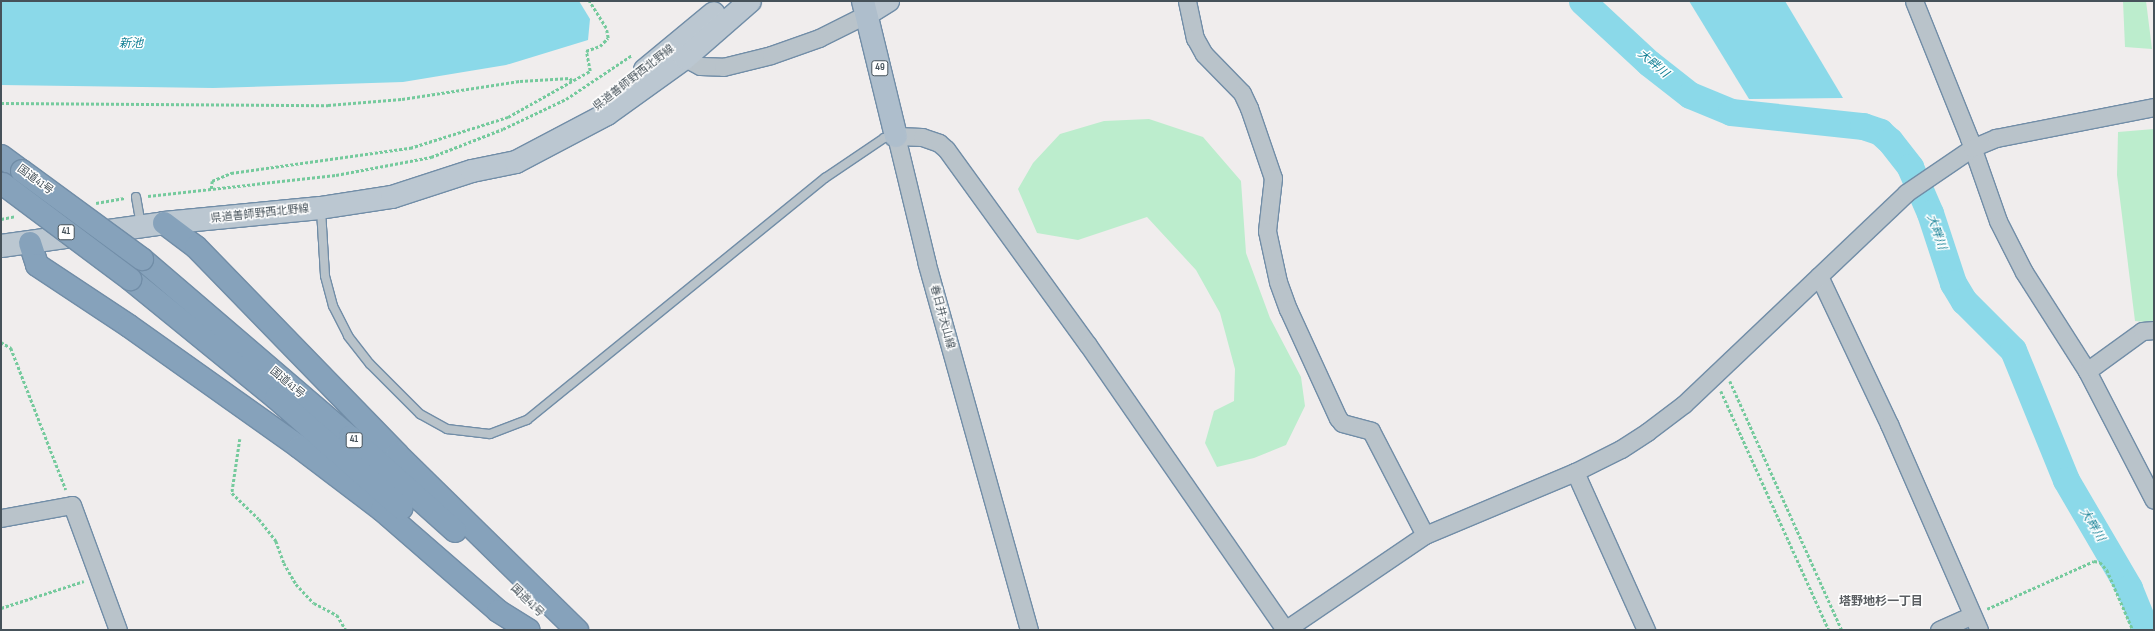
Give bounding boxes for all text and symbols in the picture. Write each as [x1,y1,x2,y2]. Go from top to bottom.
water label: 新池 [119,37,143,51]
street label: 県道善師野西北野線 [591,42,677,114]
water label: 大畔川 [1635,47,1671,81]
road number: 49 [871,60,889,76]
street label: 国道41号 [14,162,56,198]
street label: 県道善師野西北野線 [210,202,310,226]
water label: 大畔川 [1923,213,1949,251]
road number: 41 [57,224,75,240]
street label: 春日井犬山線 [927,283,957,351]
street label: 国道41号 [267,365,307,401]
road number: 41 [345,432,363,448]
water label: 大畔川 [2077,506,2107,544]
street label: 国道41号 [507,582,547,620]
district label: 塔野地杉一丁目 [1839,595,1923,609]

